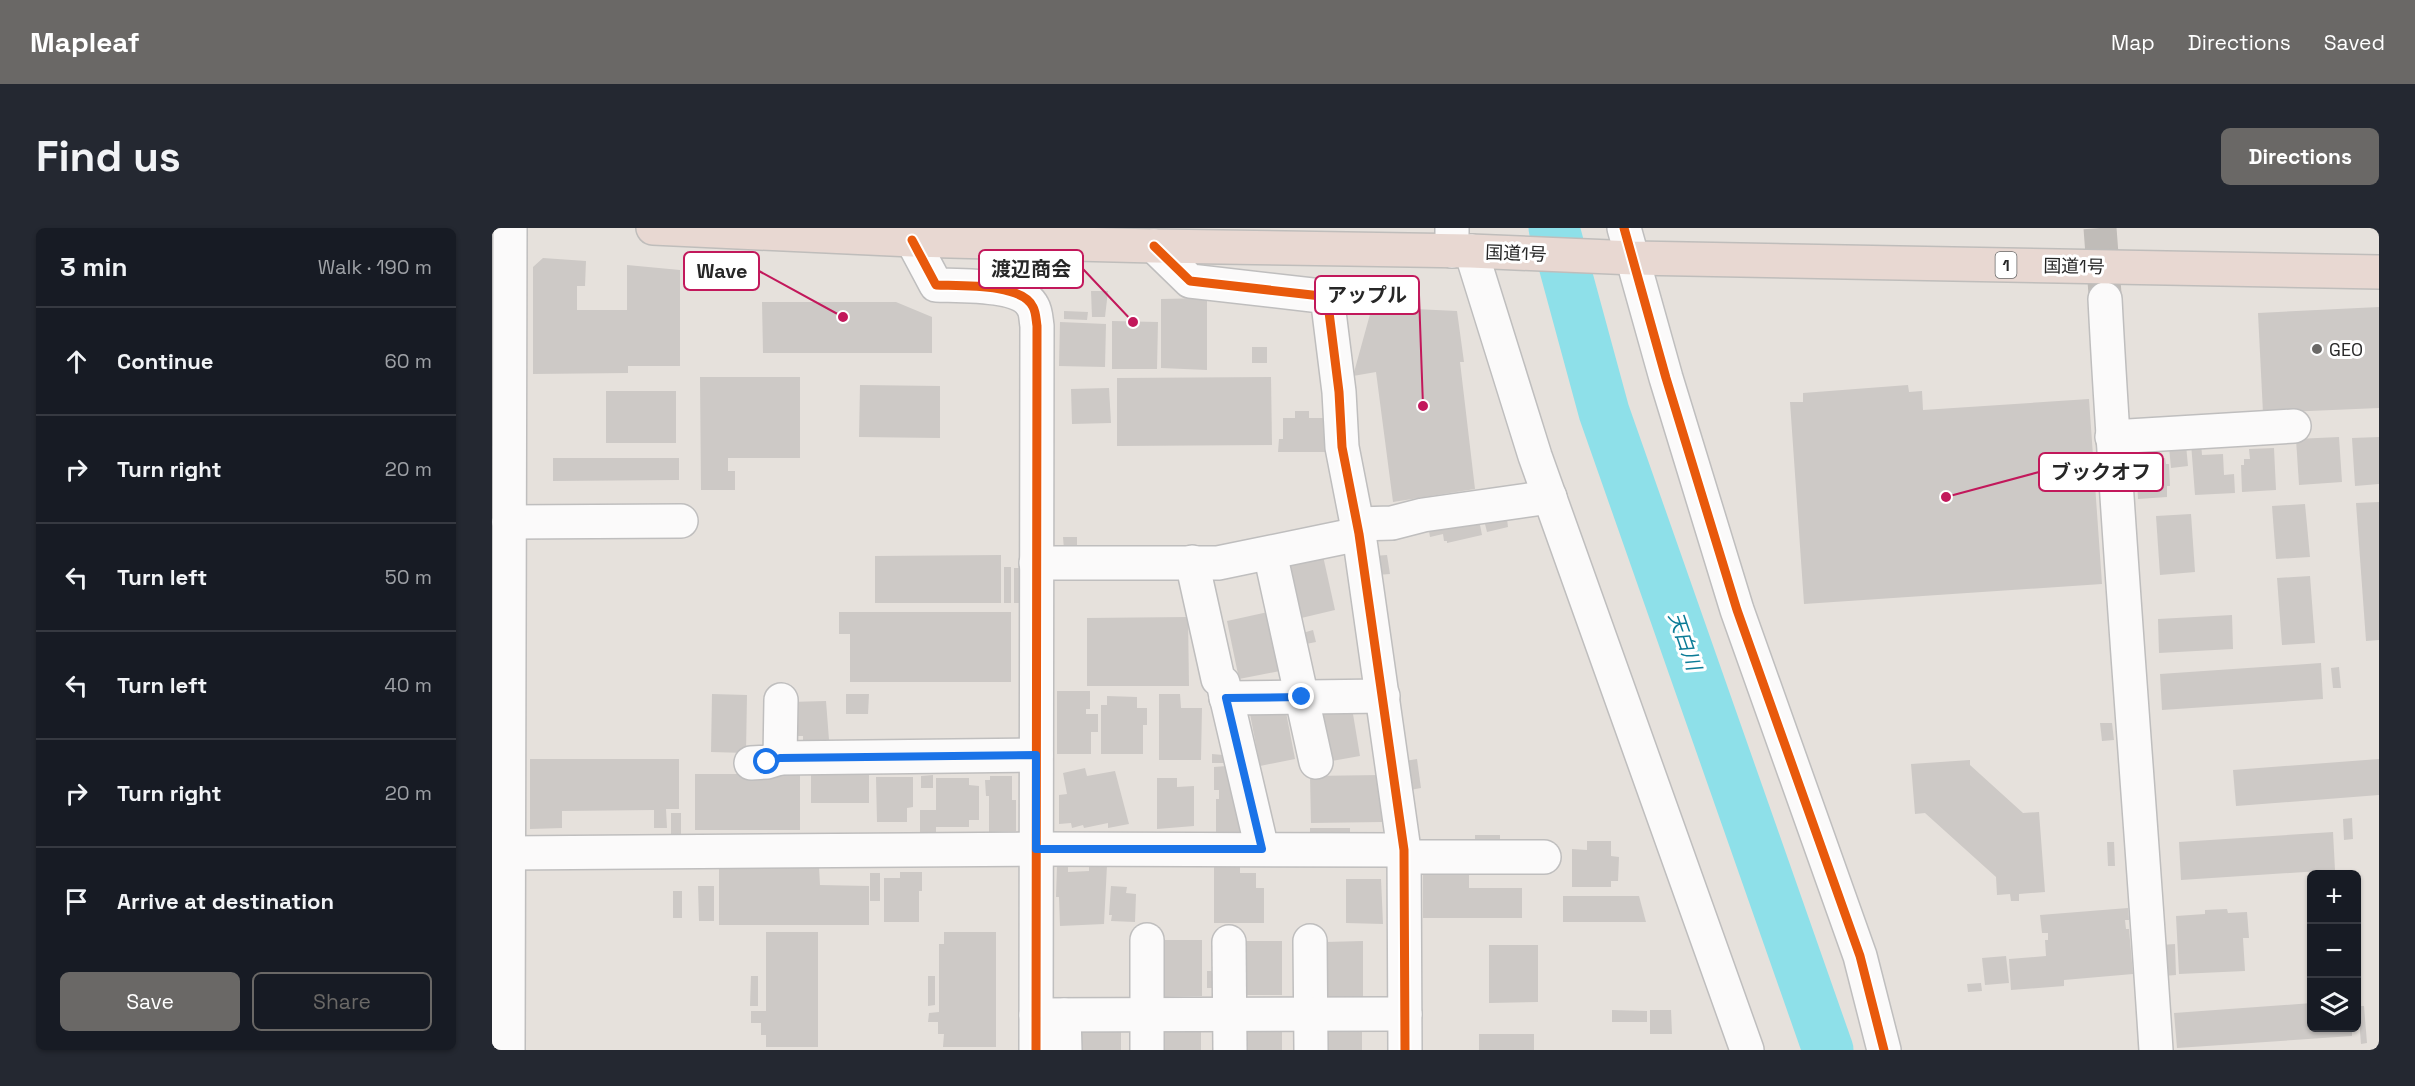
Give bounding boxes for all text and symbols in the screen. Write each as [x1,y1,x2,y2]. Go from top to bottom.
text: Mapleaf [30,24,140,60]
text: Map [2111,29,2155,56]
text: Directions [2188,29,2291,56]
text: Saved [2324,29,2385,56]
button: Directions [2221,128,2379,185]
text: Find us [36,130,181,183]
street label: 国道1号 [1485,240,1547,266]
text: 3 min [60,250,128,284]
callout: 渡辺商会 [979,250,1083,288]
callout: Wave [684,252,759,290]
road number: 1 [1996,252,2016,278]
text: Walk · 190 m [318,254,432,280]
street label: 国道1号 [2043,254,2105,278]
text: 渡辺商会 [991,256,1071,282]
text: Wave [696,258,748,284]
callout: アップル [1315,276,1419,314]
text: アップル [1327,282,1407,308]
place label: GEO [2329,338,2363,361]
marker: GEO [2310,342,2324,356]
icon: ahead [60,345,93,378]
text: Continue [117,347,213,375]
text: 60 m [385,348,432,374]
icon: right [60,453,93,486]
callout: ブックオフ [2039,453,2163,491]
text: Turn right [117,455,222,483]
text: 20 m [385,456,432,482]
text: ブックオフ [2051,459,2151,485]
icon: left [60,561,93,594]
text: Turn left [117,563,207,591]
text: 50 m [385,564,432,590]
water label: 天白川 [1663,608,1708,675]
icon: left [60,669,93,702]
text: Turn left [117,671,207,699]
text: 40 m [384,672,432,698]
route end [1288,683,1314,709]
route start [753,748,779,774]
icon: right [60,777,93,810]
text: Turn right [117,779,222,807]
text: 20 m [385,780,432,806]
map controls [2307,870,2361,1032]
button: + [2307,870,2361,924]
icon: arrive [60,885,93,918]
text: Arrive at destination [117,887,334,915]
button: − [2307,924,2361,978]
button: Save [60,972,240,1031]
button: Share [252,972,432,1031]
button: layers [2307,978,2361,1032]

